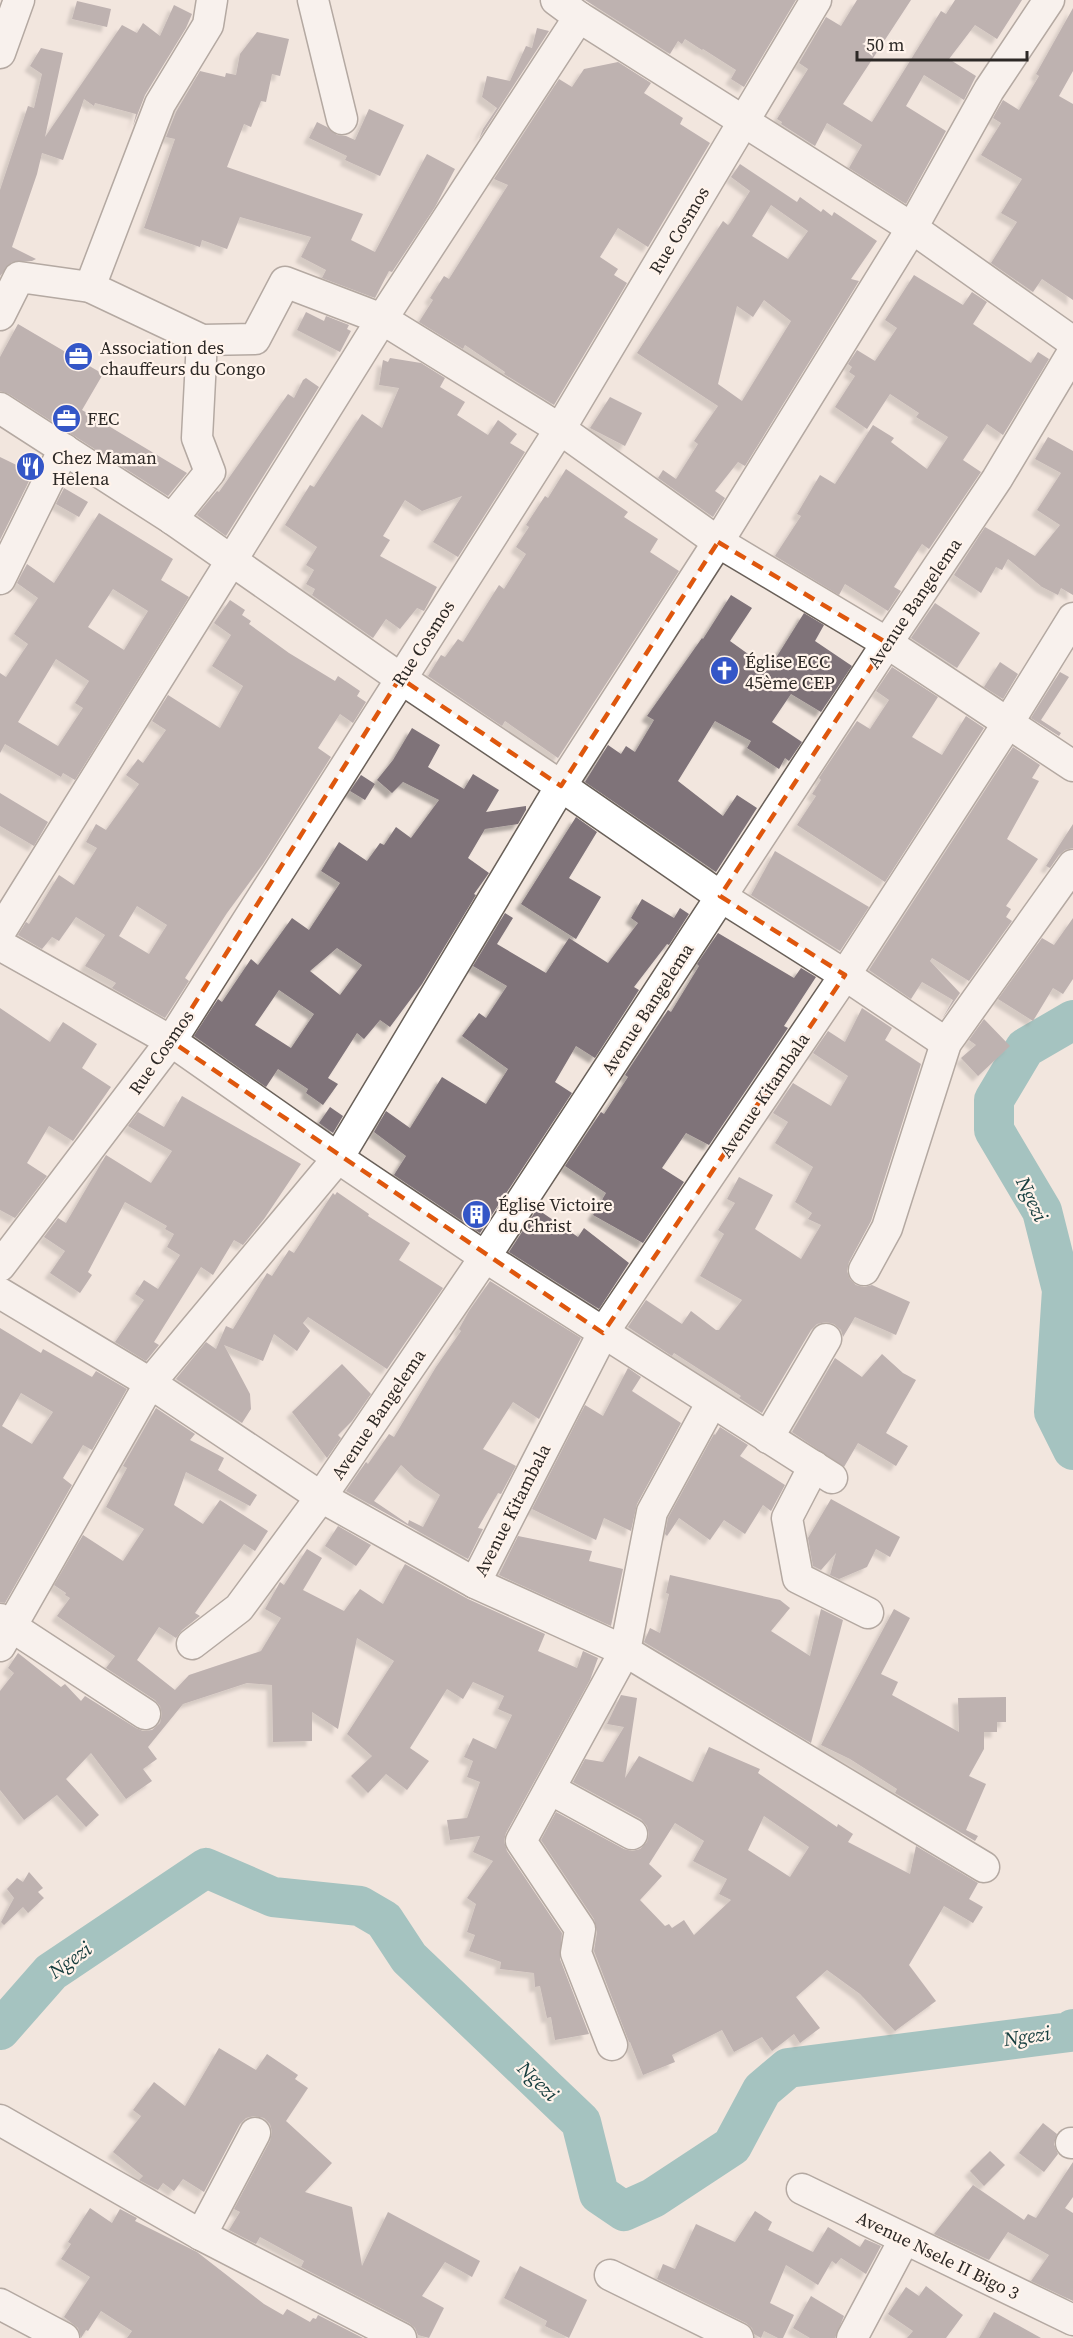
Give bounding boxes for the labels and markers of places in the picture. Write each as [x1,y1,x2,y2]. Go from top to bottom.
place label: Association des chauffeurs du Congo [100,335,266,381]
office icon: Association des chauffeurs du Congo [63,341,95,373]
office icon: FEC [50,402,82,434]
place label: FEC [87,406,119,431]
place label: Chez Maman Helena [52,445,157,491]
restaurant icon: Chez Maman Helena [15,451,47,483]
place label: Église ECC 45ème CEP [745,649,835,695]
church icon: Église ECC 45ème CEP [708,655,740,687]
place label: Église Victoire du Christ [498,1192,613,1238]
building icon: Église Victoire du Christ [461,1198,493,1230]

